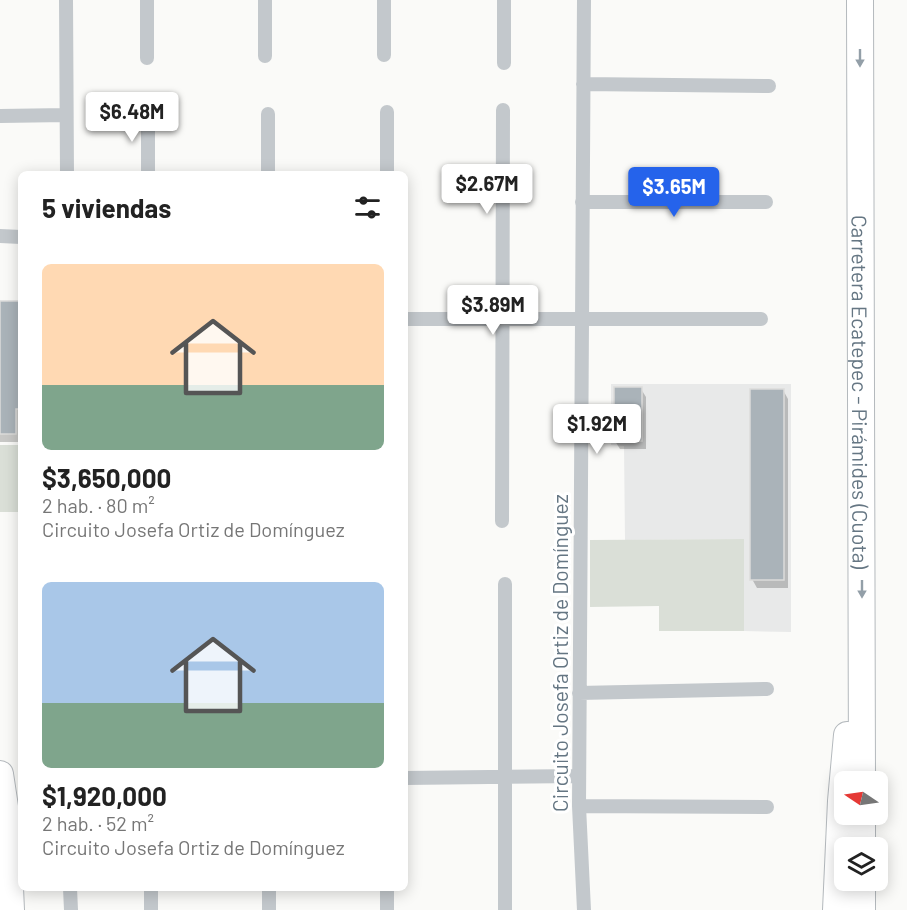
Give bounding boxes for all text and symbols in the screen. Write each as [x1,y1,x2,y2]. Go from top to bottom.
one-way arrow [855,49,865,68]
pin: $6.48M [83,92,181,143]
text: $6.48M [100,99,164,123]
pin: $2.67M [438,164,536,215]
pin: $3.65M [625,167,723,218]
text: $2.67M [456,171,519,195]
text: $3.65M [642,174,706,198]
icon: filters [351,191,384,224]
text: 5 viviendas [42,192,171,223]
street label: Carretera Ecatepec - Pirámides (Cuota) [848,215,874,570]
pin: $3.89M [444,285,542,336]
text: $3.89M [461,292,525,316]
icon: home [159,303,267,411]
pin: $1.92M [548,404,646,455]
text: $1.92M [567,411,627,435]
text: $3,650,000 [42,462,171,493]
text: 2 hab. · 80 m² [42,493,155,517]
street label: Circuito Josefa Ortiz de Domínguez [547,494,572,812]
text: Circuito Josefa Ortiz de Domínguez [42,517,345,541]
one-way arrow [857,580,867,599]
icon: home [159,621,267,729]
north arrow [834,771,888,825]
map controls [834,771,888,891]
text: $1,920,000 [42,780,167,811]
text: 2 hab. · 52 m² [42,811,154,835]
text: Circuito Josefa Ortiz de Domínguez [42,835,345,859]
button: layers [834,837,888,891]

